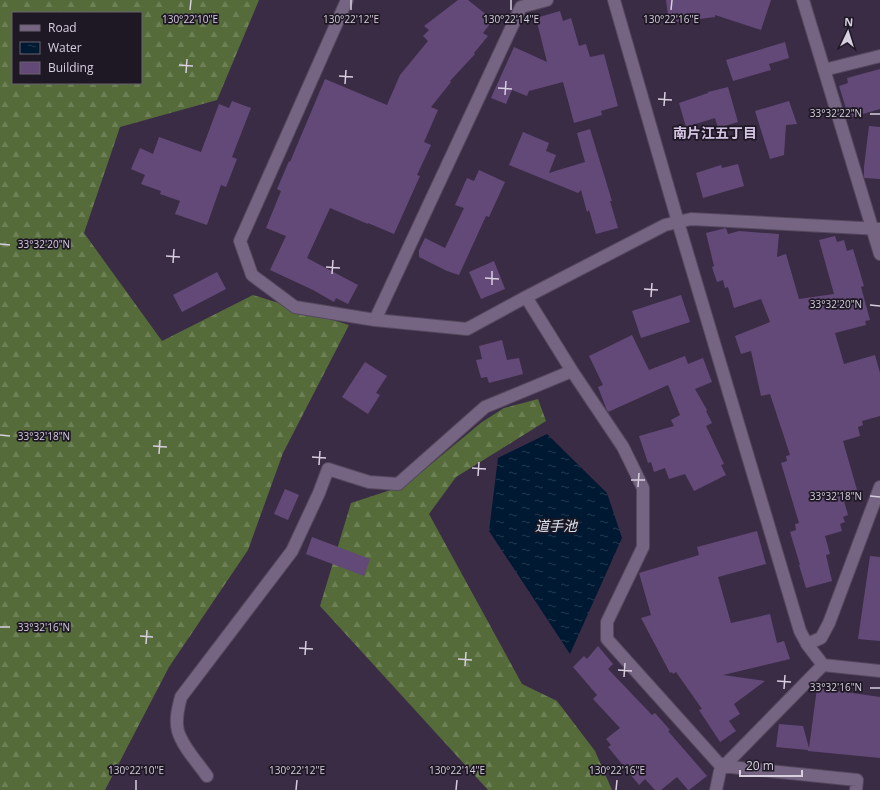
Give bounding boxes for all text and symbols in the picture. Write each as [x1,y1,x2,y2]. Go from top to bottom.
legend [12,12,142,84]
text: 130°22'10"E [162,12,218,26]
text: 130°22'12"E [323,12,379,26]
text: 130°22'14"E [483,12,539,26]
text: 130°22'16"E [643,12,699,26]
north arrow [828,12,868,52]
text: N [844,14,854,29]
text: Road [48,19,77,36]
text: Water [48,39,82,56]
text: Building [48,59,94,76]
text: 33°32'22"N [810,106,862,120]
district label: 南片江五丁目 [673,123,757,142]
text: 33°32'20"N [18,237,70,251]
text: 33°32'20"N [810,297,862,311]
text: 33°32'18"N [18,429,70,443]
text: 33°32'18"N [810,489,862,503]
water label: 道手池 [535,516,579,535]
text: 33°32'16"N [18,620,70,634]
text: 33°32'16"N [810,680,862,694]
scale bar [740,752,802,778]
text: 20 m [746,757,774,774]
text: 130°22'10"E [108,763,164,777]
text: 130°22'12"E [269,763,325,777]
text: 130°22'14"E [429,763,485,777]
text: 130°22'16"E [589,763,645,777]

